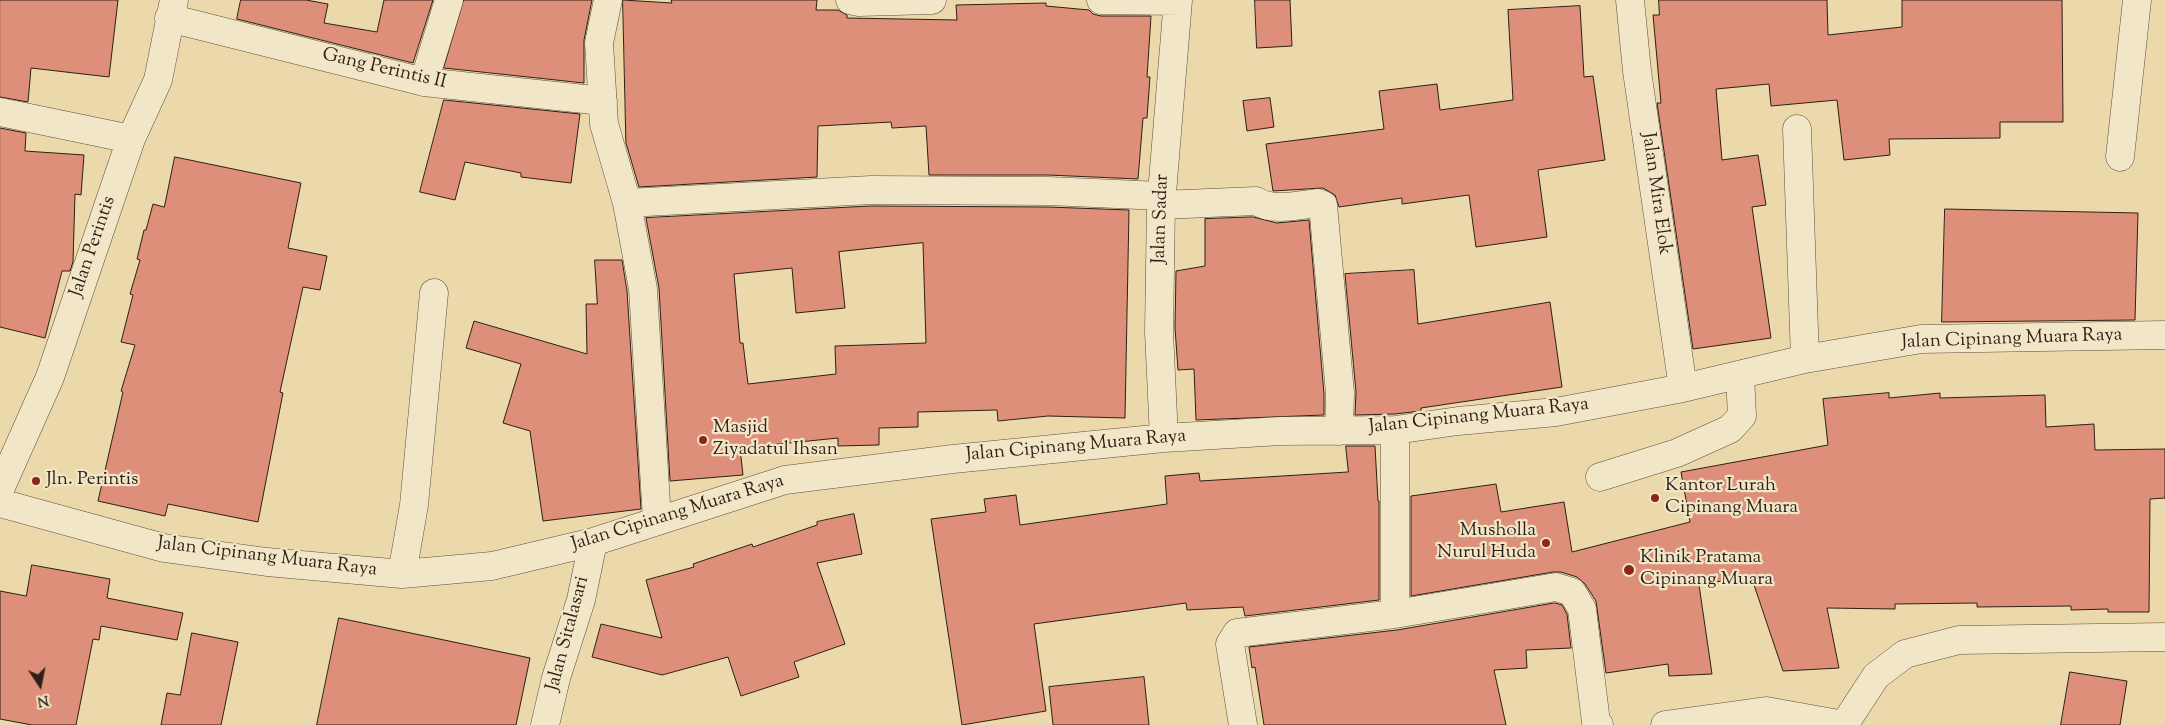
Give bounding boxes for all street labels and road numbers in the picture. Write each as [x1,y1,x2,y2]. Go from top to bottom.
street label: Gang Perintis II [320,45,448,95]
street label: Jalan Mira Elok [1635,131,1675,257]
street label: Jalan Sadar [1149,174,1175,264]
street label: Jalan Perintis [66,194,122,300]
street label: Jalan Cipinang Muara Raya [1901,325,2123,355]
street label: Jalan Cipinang Muara Raya [1368,394,1590,440]
street label: Jalan Cipinang Muara Raya [965,426,1187,468]
street label: Jalan Cipinang Muara Raya [569,471,787,557]
street label: Jalan Cipinang Muara Raya [156,533,378,583]
street label: Jalan Sitalasari [543,574,595,694]

